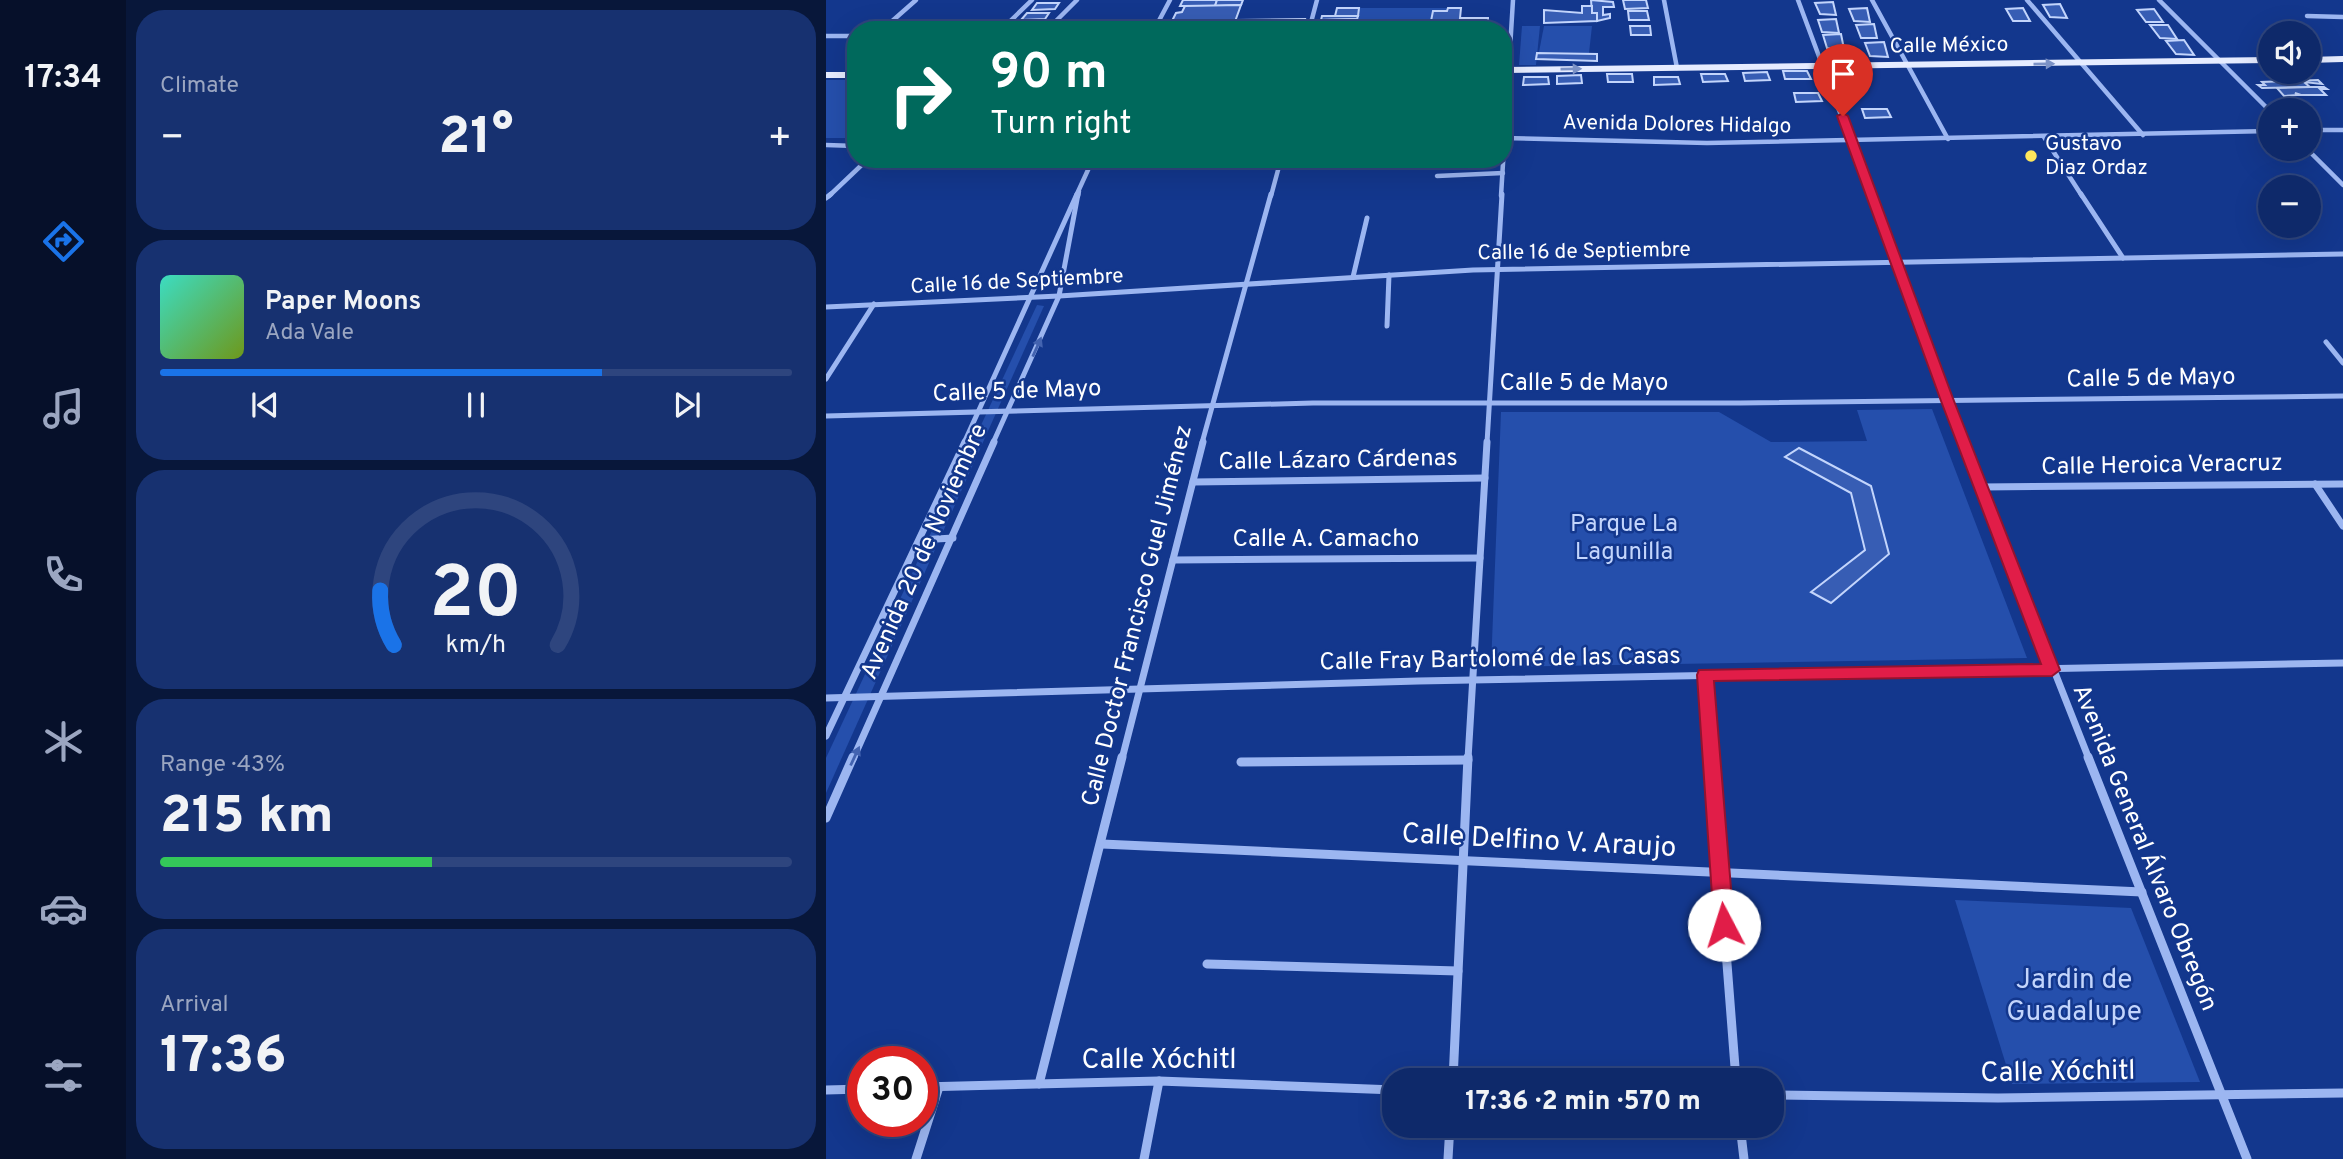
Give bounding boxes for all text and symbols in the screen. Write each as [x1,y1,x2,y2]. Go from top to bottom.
map controls [2258,21,2321,238]
button: sound [2258,21,2321,84]
street label: Calle México [1889,31,2009,61]
text: 90 m [990,44,1108,106]
pin [1813,44,1873,116]
icon: right [875,49,966,140]
icon: arrive [1824,55,1862,93]
one-way arrow [2033,58,2055,69]
text: 17:34 [24,59,102,99]
one-way arrow [1561,63,1583,75]
text: Climate [160,72,239,101]
button: + [2258,98,2321,161]
text: Turn right [990,105,1132,145]
text: 21° [439,106,513,172]
street label: Avenida Dolores Hidalgo [1562,110,1792,140]
text: − [160,115,185,164]
text: + [767,115,792,164]
place label: Gustavo Diaz Ordaz [2045,131,2148,182]
marker: Gustavo Diaz Ordaz [2023,148,2039,164]
button: − [2258,175,2321,238]
icon: directions [39,217,88,266]
street label: Calle 16 de Septiembre [1477,237,1691,267]
street label: Calle 16 de Septiembre [910,263,1124,301]
text: Paper Moons [265,286,421,319]
text: Ada Vale [265,319,354,348]
one-way arrow [1031,337,1043,357]
street label: Calle 5 de Mayo [2066,363,2236,395]
street label: Calle 5 de Mayo [1500,369,1669,399]
street label: Calle 5 de Mayo [932,374,1102,410]
icon: music [39,384,88,433]
icon: previous [246,386,284,424]
icon: pause [457,386,495,424]
icon: next [668,386,706,424]
street label: Avenida 20 de Noviembre [855,419,995,685]
street label: Calle Doctor Francisco Guel Jiménez [1076,422,1200,810]
street label: Calle Lázaro Cárdenas [1218,444,1458,478]
street label: Calle Heroica Veracruz [2041,449,2283,483]
park label: Parque La Lagunilla [1570,510,1678,568]
street label: Calle A. Camacho [1233,525,1419,555]
icon: phone [39,550,88,599]
text: 20 [430,552,522,644]
text: km/h [446,630,506,662]
street label: Calle Fray Bartolomé de las Casas [1319,642,1681,678]
street label: Avenida General Álvaro Obregón [2065,680,2225,1016]
icon: climate [39,717,88,766]
one-way arrow [849,746,860,766]
text: Range · 43% [160,751,285,780]
text: 215 km [160,785,334,851]
street label: Calle Delfino V. Araujo [1401,817,1677,867]
icon: car [39,884,88,933]
position arrow [1687,888,1761,962]
park label: Jardin de Guadalupe [2006,963,2142,1031]
text: Arrival [160,991,229,1020]
text: 17:36 [160,1025,287,1091]
street label: Calle Xóchitl [1081,1043,1237,1079]
speed limit sign: 30 [847,1046,938,1137]
icon: filters [39,1051,88,1100]
street label: Calle Xóchitl [1980,1054,2136,1092]
text: 17:36 · 2 min · 570 m [1465,1086,1701,1119]

